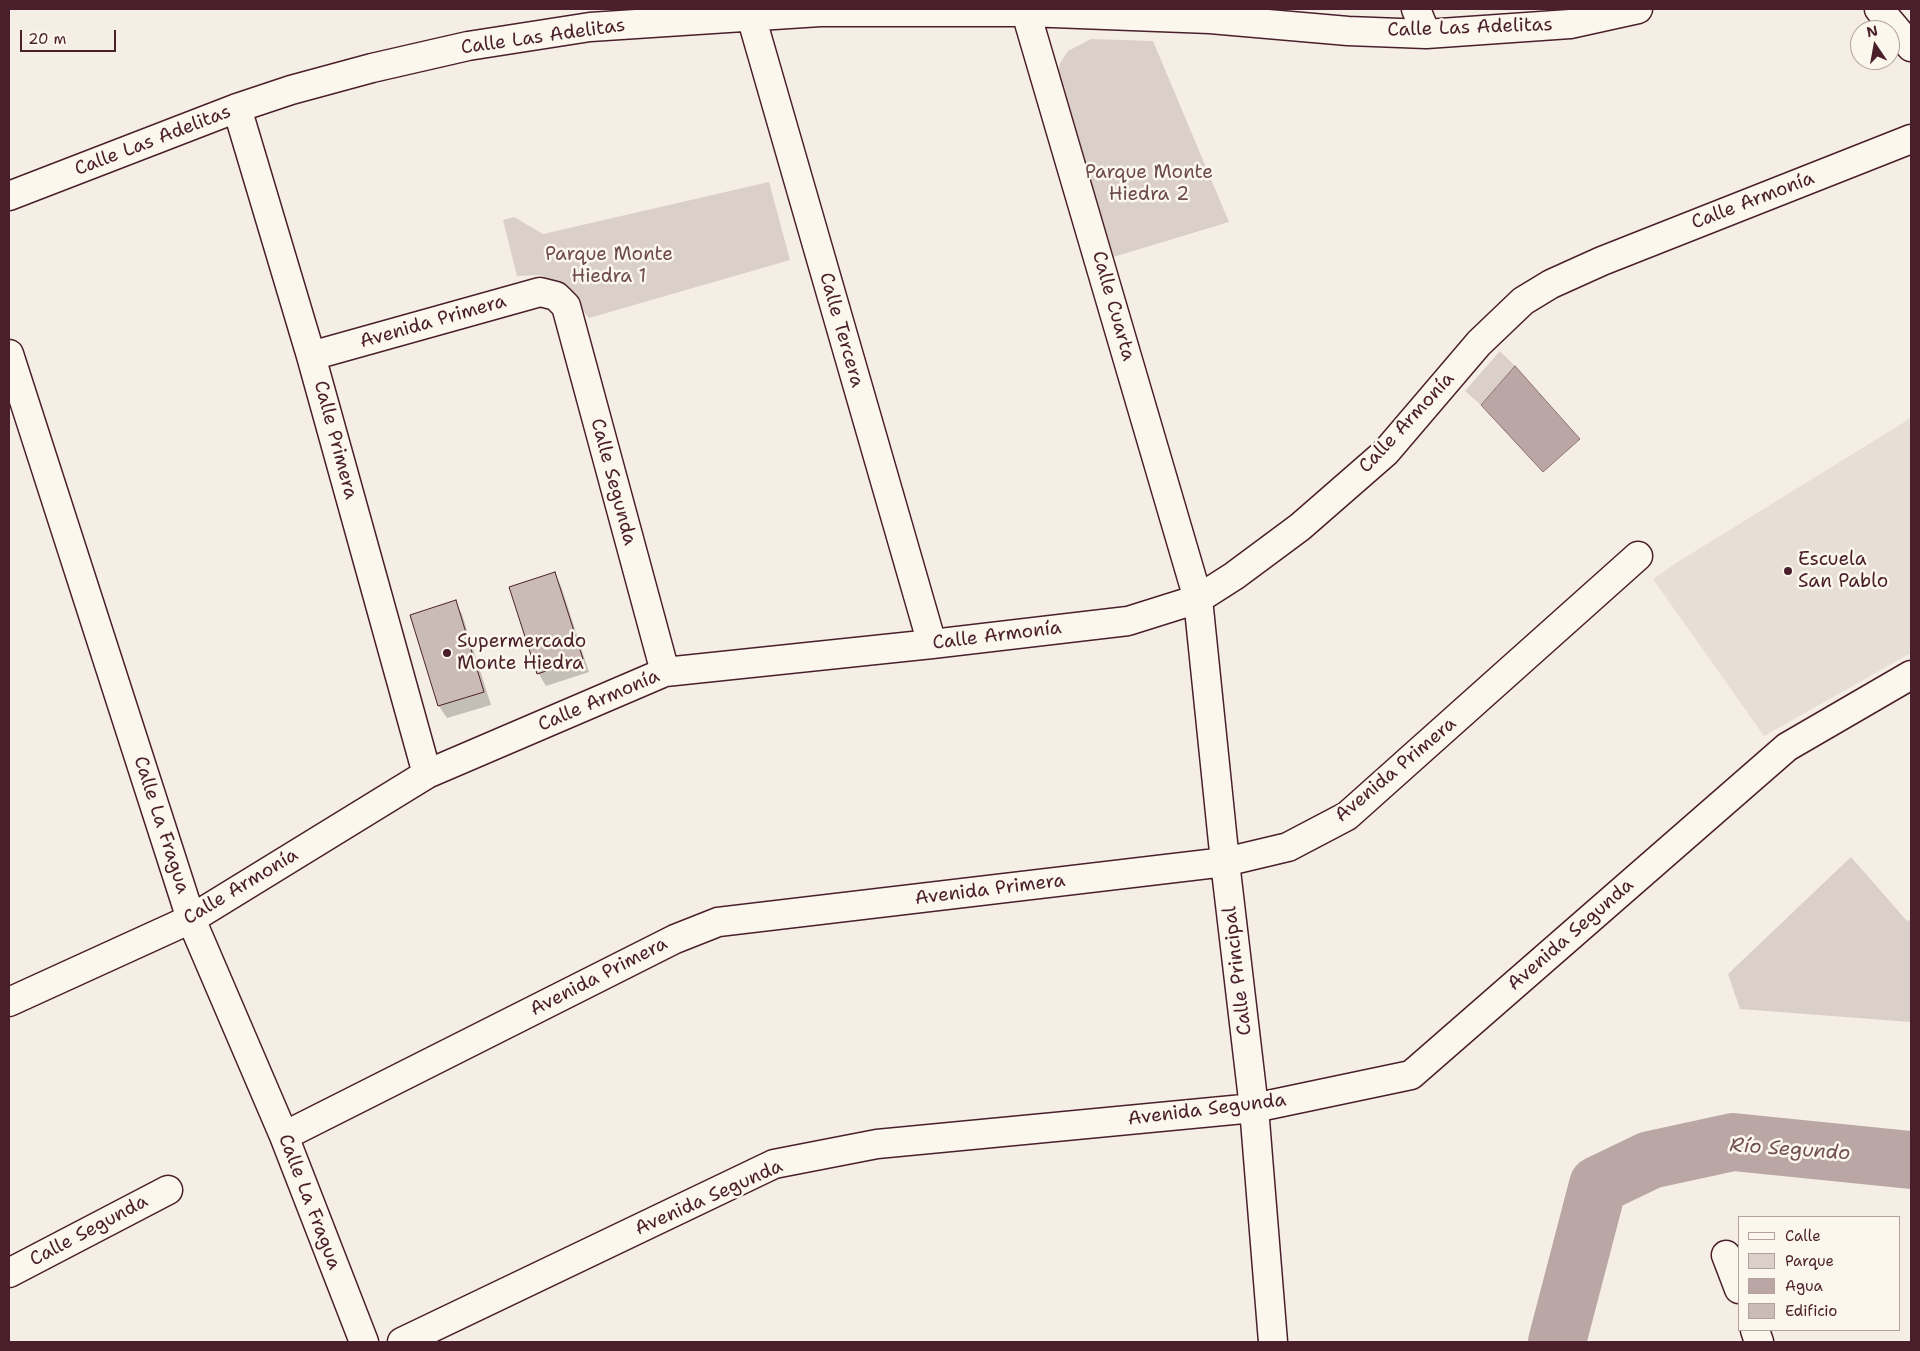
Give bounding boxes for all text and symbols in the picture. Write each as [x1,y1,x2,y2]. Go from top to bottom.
street label: Calle Las Adelitas [459,14,627,60]
street label: Calle Las Adelitas [1387,14,1553,42]
scale bar [22,20,119,52]
north arrow [1850,20,1900,70]
text: N [1865,21,1879,41]
text: 20 m [28,29,67,49]
street label: Calle Las Adelitas [72,101,234,181]
park label: Parque Monte Hiedra 2 [1085,162,1213,206]
street label: Calle Armonía [1688,167,1818,235]
park label: Parque Monte Hiedra 1 [545,244,673,288]
street label: Calle Cuarta [1086,248,1140,364]
street label: Calle Tercera [814,270,868,390]
street label: Avenida Primera [357,290,509,354]
street label: Calle Armonía [1354,368,1460,478]
street label: Calle Primera [308,378,362,502]
street label: Calle Segunda [585,416,641,548]
place label: Escuela San Pablo [1798,549,1888,593]
marker: Escuela San Pablo [1782,565,1794,577]
street label: Calle Armonía [931,617,1063,655]
place label: Supermercado Monte Hiedra [457,631,586,675]
marker: Supermercado Monte Hiedra [441,647,453,659]
street label: Calle Armonía [535,665,663,737]
street label: Avenida Primera [1331,713,1461,827]
street label: Calle La Fragua [128,753,194,897]
street label: Calle Armonía [180,844,302,930]
street label: Avenida Primera [914,869,1066,911]
street label: Avenida Segunda [1503,874,1639,996]
street label: Calle Principal [1219,905,1257,1037]
street label: Avenida Primera [526,933,672,1021]
street label: Avenida Segunda [1126,1089,1288,1131]
street label: Calle La Fragua [273,1131,345,1273]
water label: Río Segundo [1729,1134,1851,1166]
street label: Avenida Segunda [631,1155,787,1241]
street label: Calle Segunda [26,1190,152,1272]
legend [1738,1216,1900,1331]
text: Calle [1785,1226,1821,1246]
text: Parque [1785,1251,1834,1271]
text: Agua [1785,1276,1823,1296]
text: Edificio [1785,1301,1837,1321]

